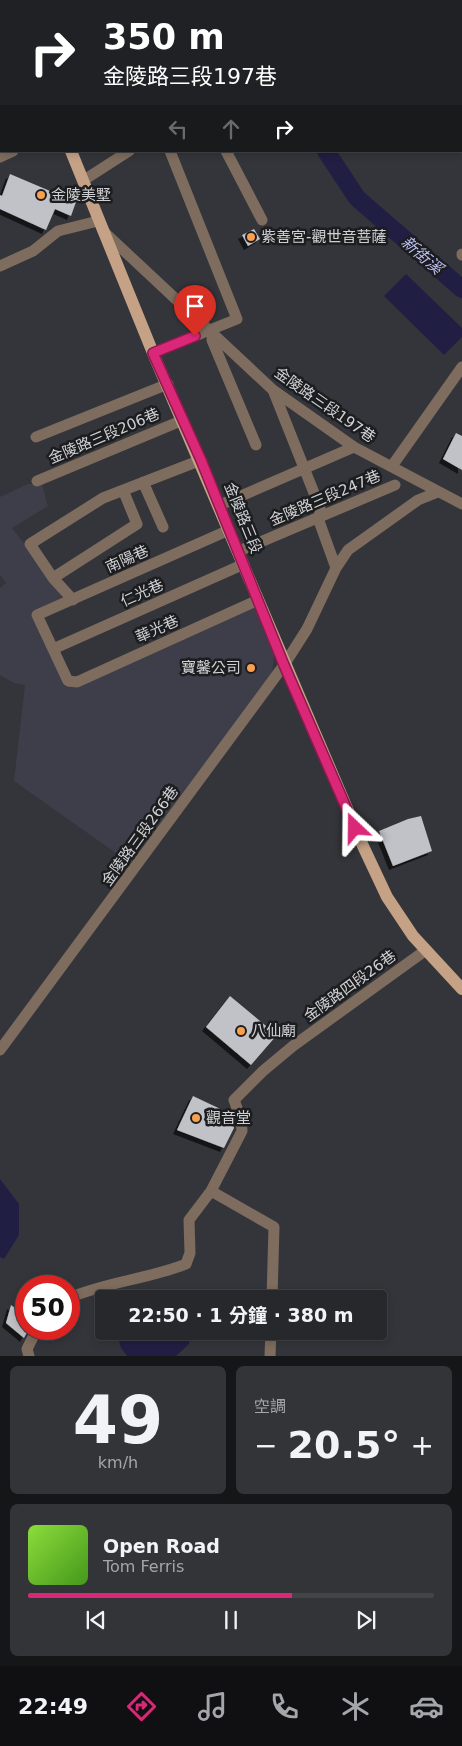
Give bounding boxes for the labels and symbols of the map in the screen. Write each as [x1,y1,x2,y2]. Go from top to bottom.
place label: 金陵美墅 [51,186,111,204]
marker: 金陵美墅 [35,189,47,201]
place label: 紫善宮-觀世音菩薩 [261,228,386,246]
marker: 紫善宮-觀世音菩薩 [245,231,257,243]
water label: 新街溪 [398,232,448,279]
pin [174,285,216,336]
street label: 金陵路三段197巷 [271,364,379,446]
street label: 金陵路三段206巷 [46,405,162,467]
street label: 金陵路三段247巷 [267,467,383,529]
street label: 金陵路三段 [221,480,265,556]
street label: 南陽巷 [103,542,151,576]
street label: 仁光巷 [118,576,166,610]
street label: 華光巷 [133,612,181,646]
place label: 寶馨公司 [181,659,241,677]
marker: 寶馨公司 [245,662,257,674]
street label: 金陵路三段266巷 [98,783,182,889]
position arrow [328,801,380,853]
street label: 金陵路四段26巷 [301,947,399,1025]
place label: 八仙廟 [251,1022,296,1040]
marker: 八仙廟 [235,1025,247,1037]
place label: 觀音堂 [206,1109,251,1127]
marker: 觀音堂 [190,1112,202,1124]
speed limit sign: 50 [15,1275,80,1340]

